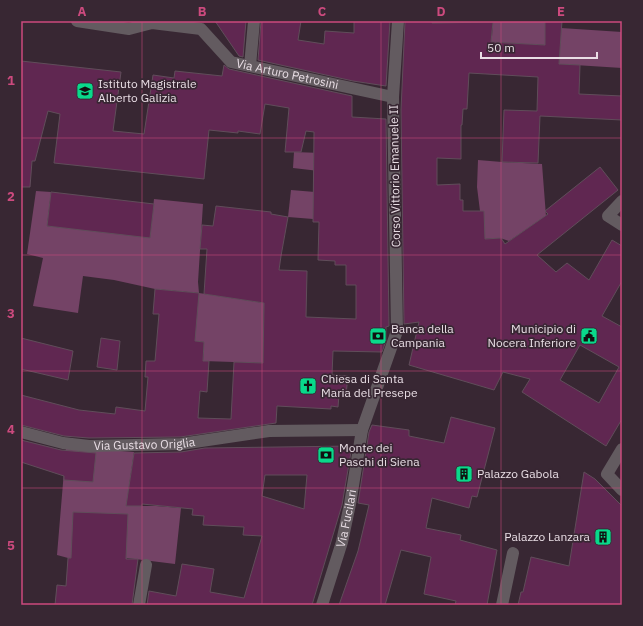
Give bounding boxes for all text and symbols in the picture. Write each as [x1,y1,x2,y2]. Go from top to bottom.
text: A [78,3,87,20]
text: B [198,3,207,20]
text: C [318,3,327,20]
text: D [436,3,446,20]
text: E [557,3,565,20]
scale bar [481,34,597,60]
text: 50 m [487,40,515,55]
street label: Via Arturo Petrosini [235,55,340,92]
text: 1 [7,72,15,89]
place label: Istituto Magistrale Alberto Galizia [98,76,197,105]
school or university icon: Istituto Magistrale Alberto Galizia [75,81,95,101]
street label: Corso Vittorio Emanuele II [386,104,403,247]
text: 2 [7,188,15,205]
text: 3 [7,305,15,322]
place label: Banca della Campania [391,321,454,350]
place label: Municipio di Nocera Inferiore [488,321,576,350]
bank icon: Banca della Campania [368,326,388,346]
public building icon: Municipio di Nocera Inferiore [579,326,599,346]
place label: Chiesa di Santa Maria del Presepe [321,371,418,400]
church icon: Chiesa di Santa Maria del Presepe [298,376,318,396]
text: 4 [7,421,15,438]
street label: Via Gustavo Origlia [94,434,197,453]
place label: Monte dei Paschi di Siena [339,440,420,469]
bank icon: Monte dei Paschi di Siena [316,445,336,465]
building icon: Palazzo Gabola [454,464,474,484]
place label: Palazzo Gabola [477,466,559,481]
street label: Via Fucilari [333,488,359,549]
building icon: Palazzo Lanzara [593,527,613,547]
place label: Palazzo Lanzara [504,529,591,544]
text: 5 [7,537,15,554]

